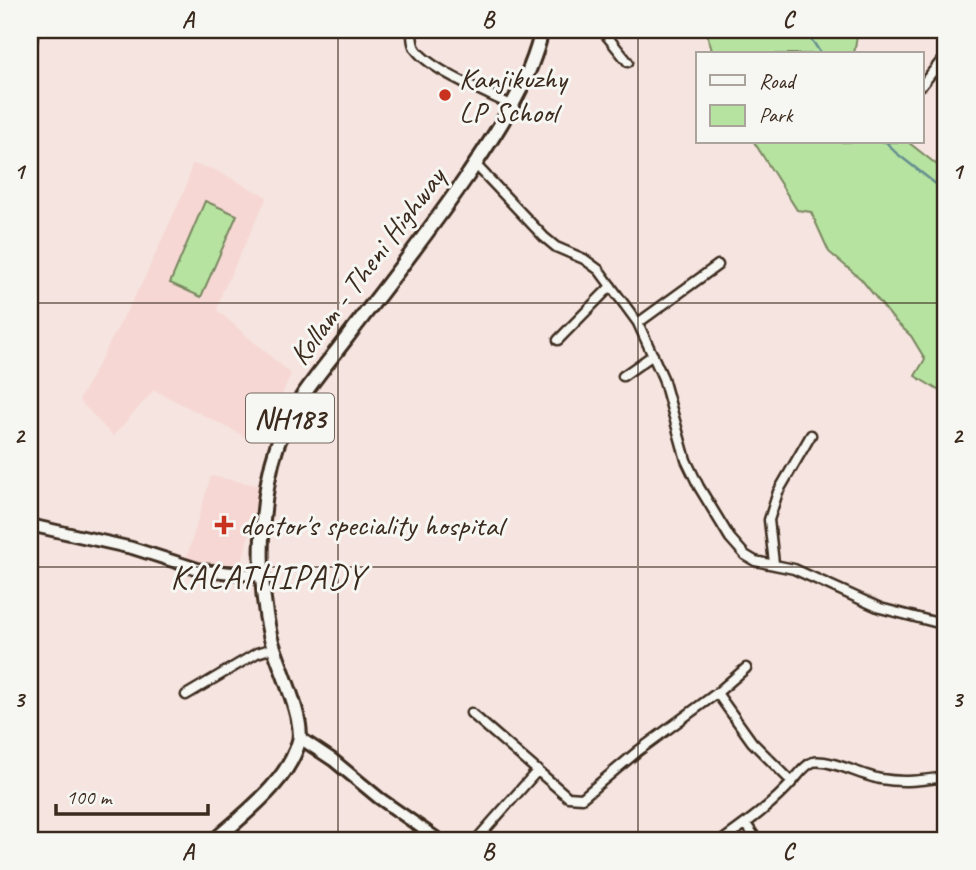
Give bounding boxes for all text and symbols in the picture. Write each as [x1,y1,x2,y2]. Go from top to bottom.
text: A [182,5,196,34]
text: B [482,5,496,34]
text: C [783,5,797,34]
legend [696,52,923,144]
place label: Kanjikuzhy LP School [459,59,569,131]
text: Road [759,68,798,94]
marker: Kanjikuzhy LP School [437,87,453,103]
text: Park [759,102,794,128]
text: 1 [14,157,27,186]
street label: Kollam - Theni Highway [280,157,455,372]
text: 1 [952,157,965,186]
road number: NH183 [246,394,334,442]
text: 2 [14,421,27,450]
text: 2 [952,421,965,450]
place label: doctor's speciality hospital [240,506,508,544]
marker: doctor's speciality hospital [214,515,234,535]
district label: KALATHIPADY [170,556,370,598]
text: 3 [14,685,27,714]
text: 3 [952,685,965,714]
scale bar [56,772,208,816]
text: 100 m [66,784,113,810]
text: A [182,837,196,866]
text: B [482,837,496,866]
text: C [783,837,797,866]

